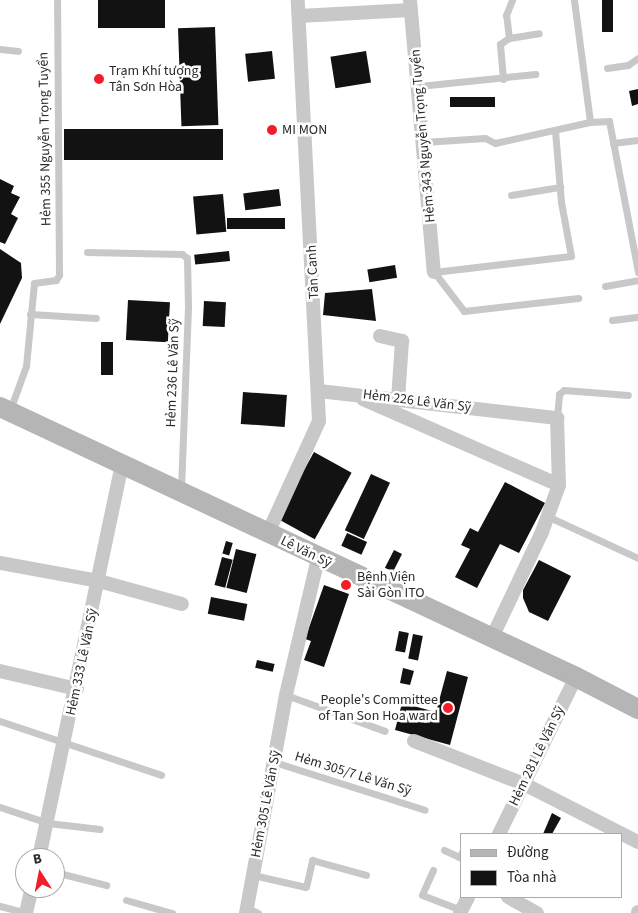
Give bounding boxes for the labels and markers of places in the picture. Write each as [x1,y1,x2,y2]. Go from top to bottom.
place label: Trạm Khí tượng Tân Sơn Hòa [109,63,198,95]
marker: Trạm Khí tượng Tân Sơn Hòa [93,73,105,85]
place label: MI MON [282,122,327,138]
marker: MI MON [266,124,278,136]
place label: Bệnh Viện Sài Gòn ITO [357,569,425,602]
marker: Bệnh Viện Sài Gòn ITO [339,578,353,592]
place label: People's Committee of Tan Son Hoa ward [318,692,438,724]
marker: People's Committee of Tan Son Hoa ward [442,702,454,714]

